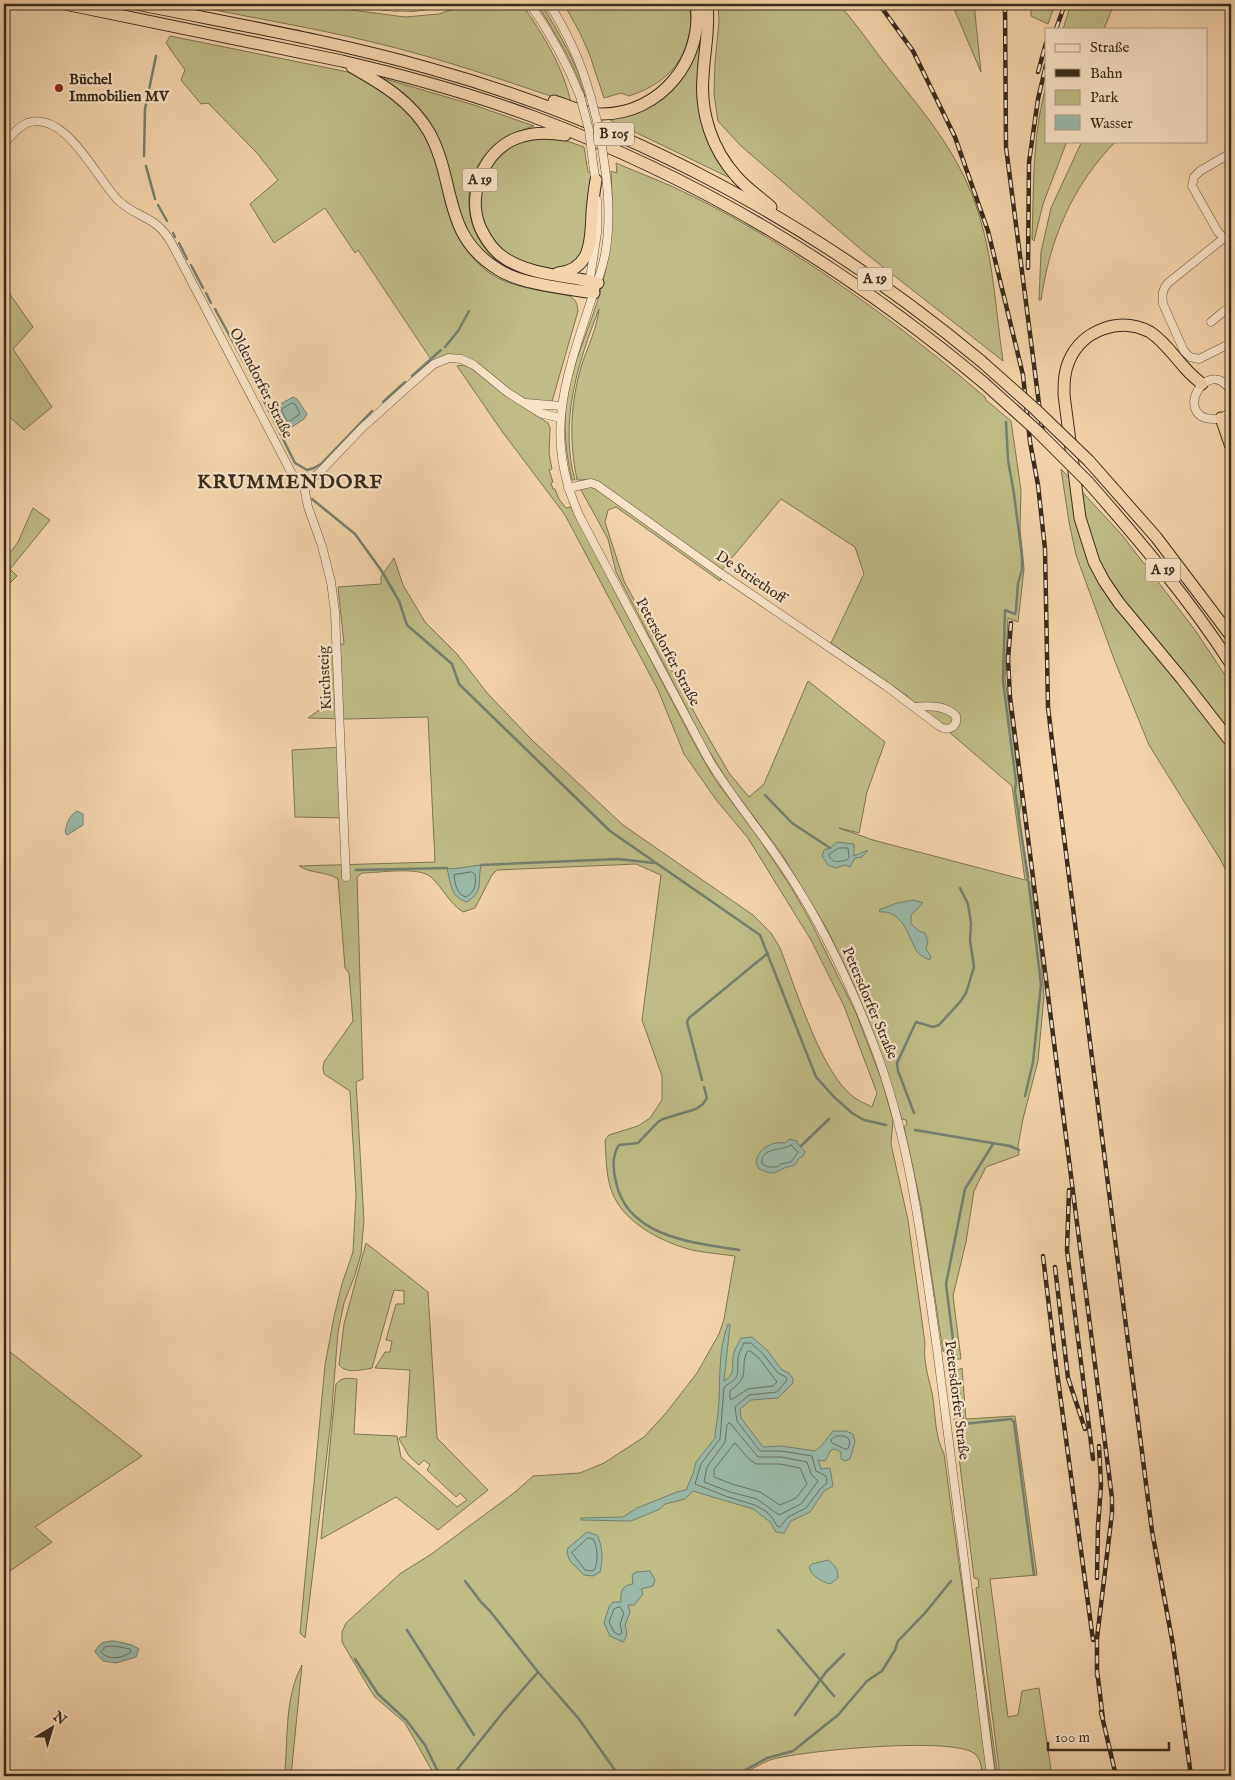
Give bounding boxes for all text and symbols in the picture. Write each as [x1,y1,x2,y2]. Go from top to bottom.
legend [1045,28,1208,142]
text: Straße [1090,38,1130,57]
text: Bahn [1090,64,1122,83]
place label: Büchel Immobilien MV [69,70,170,106]
marker: Büchel Immobilien MV [53,82,65,94]
text: Park [1090,88,1120,107]
text: Wasser [1090,114,1133,133]
road number: B 105 [594,122,634,146]
road number: A 19 [462,168,498,192]
road number: A 19 [858,268,892,290]
street label: Oldendorfer Straße [225,325,297,442]
district label: KRUMMENDORF [197,470,383,495]
street label: De Striethoff [712,546,792,609]
road number: A 19 [1146,558,1180,582]
street label: Petersdorfer Straße [631,594,705,710]
street label: Kirchsteig [314,645,336,711]
street label: Petersdorfer Straße [838,944,902,1062]
street label: Petersdorfer Straße [940,1339,974,1461]
north arrow [28,1702,78,1752]
text: N [48,1707,70,1729]
scale bar [1048,1720,1169,1752]
text: 100 m [1055,1728,1091,1747]

